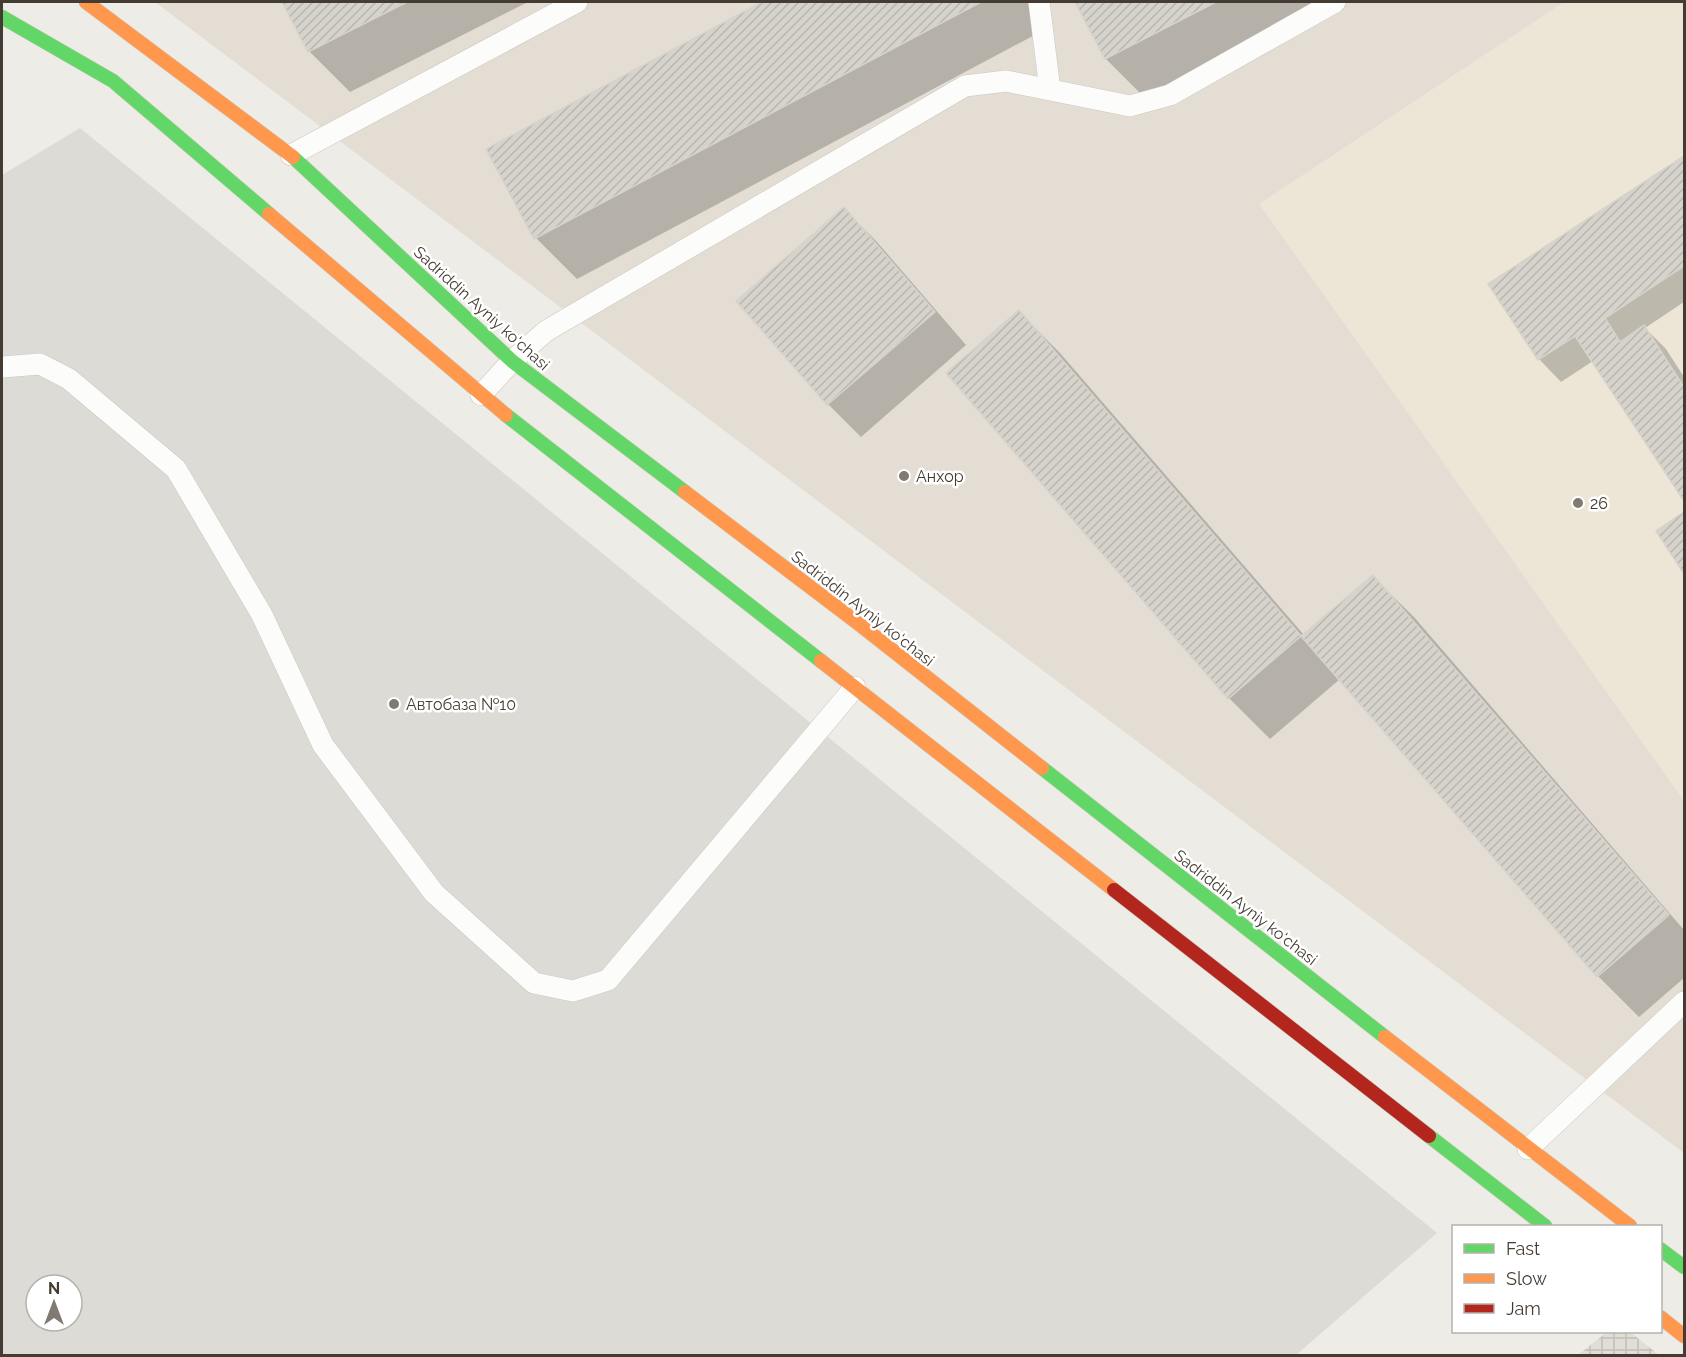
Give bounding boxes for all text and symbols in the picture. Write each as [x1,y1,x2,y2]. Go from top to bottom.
street label: Sadriddin Ayniy ko‘chasi [410,242,553,374]
place label: Анхор [916,467,964,486]
marker: Анхор [897,469,911,483]
place label: 26 [1590,494,1608,513]
marker: 26 [1571,496,1585,510]
street label: Sadriddin Ayniy ko‘chasi [787,547,938,670]
place label: Автобаза №10 [406,695,516,714]
marker: Автобаза №10 [387,697,401,711]
street label: Sadriddin Ayniy ko‘chasi [1170,846,1321,969]
legend [1452,1225,1662,1333]
text: Fast [1506,1238,1540,1259]
text: Slow [1506,1268,1547,1289]
north arrow [24,1273,84,1333]
text: N [48,1279,60,1298]
text: Jam [1506,1298,1541,1319]

